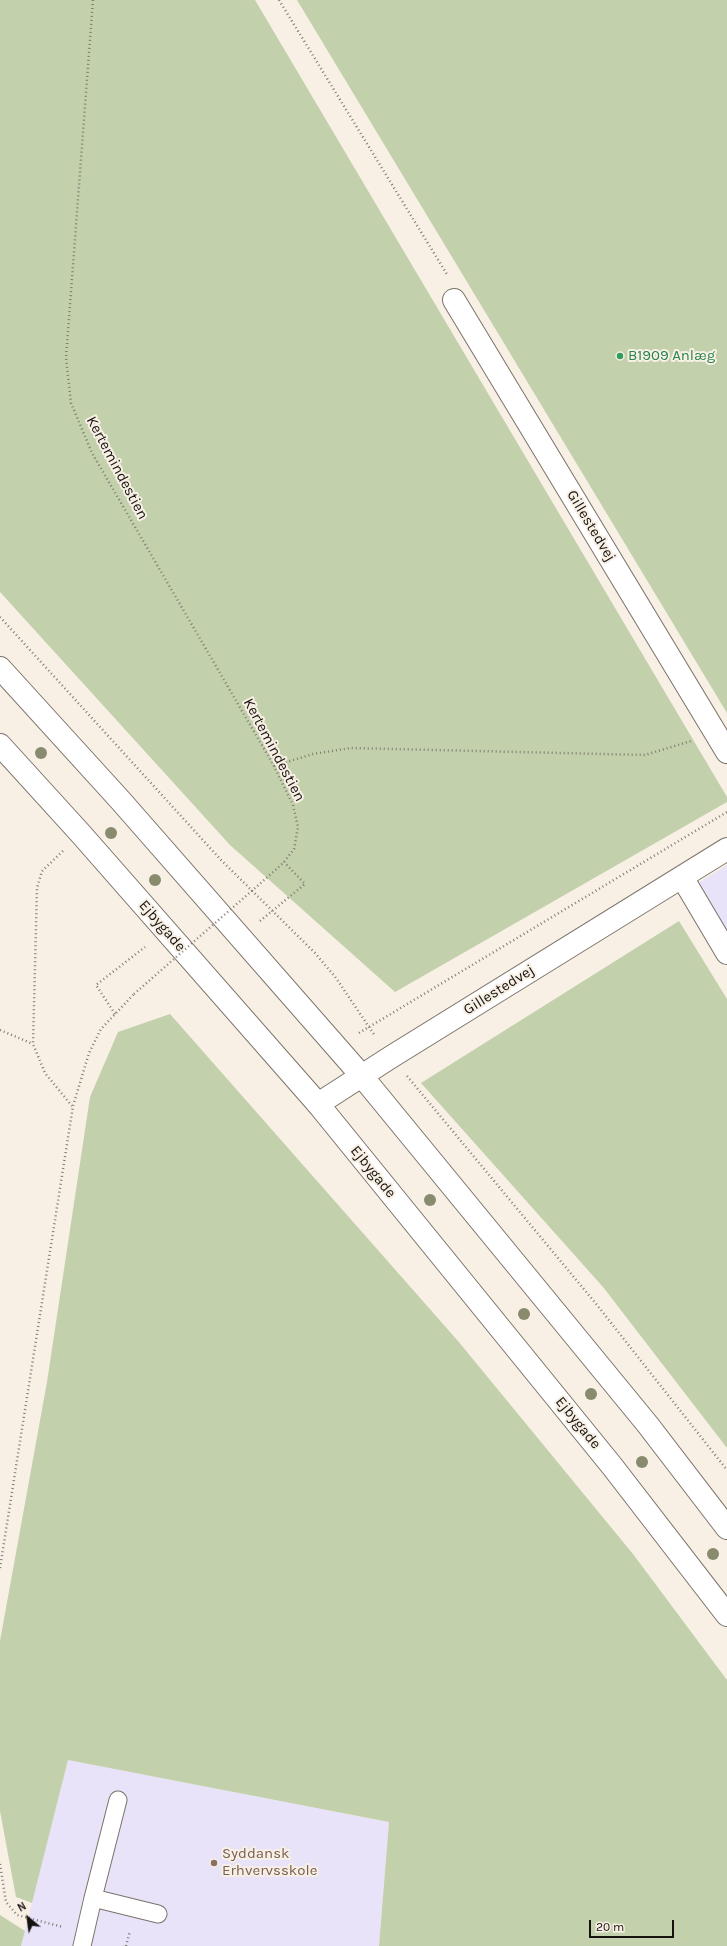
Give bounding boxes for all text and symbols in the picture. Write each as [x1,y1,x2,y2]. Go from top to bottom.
place label: B1909 Anlæg [628,347,715,365]
marker: B1909 Anlæg [615,351,625,361]
street label: Kertemindestien [82,413,152,523]
street label: Gillestedvej [563,487,619,565]
street label: Kertemindestien [239,695,309,805]
street label: Ejbygade [135,897,189,955]
street label: Gillestedvej [460,961,538,1019]
street label: Ejbygade [346,1142,400,1202]
street label: Ejbygade [551,1393,605,1453]
place label: Syddansk Erhvervsskole [222,1845,317,1880]
marker: Syddansk Erhvervsskole [209,1858,219,1868]
north arrow [8,1898,48,1938]
text: N [15,1899,29,1915]
scale bar [591,1912,676,1938]
text: 20 m [596,1920,624,1934]

